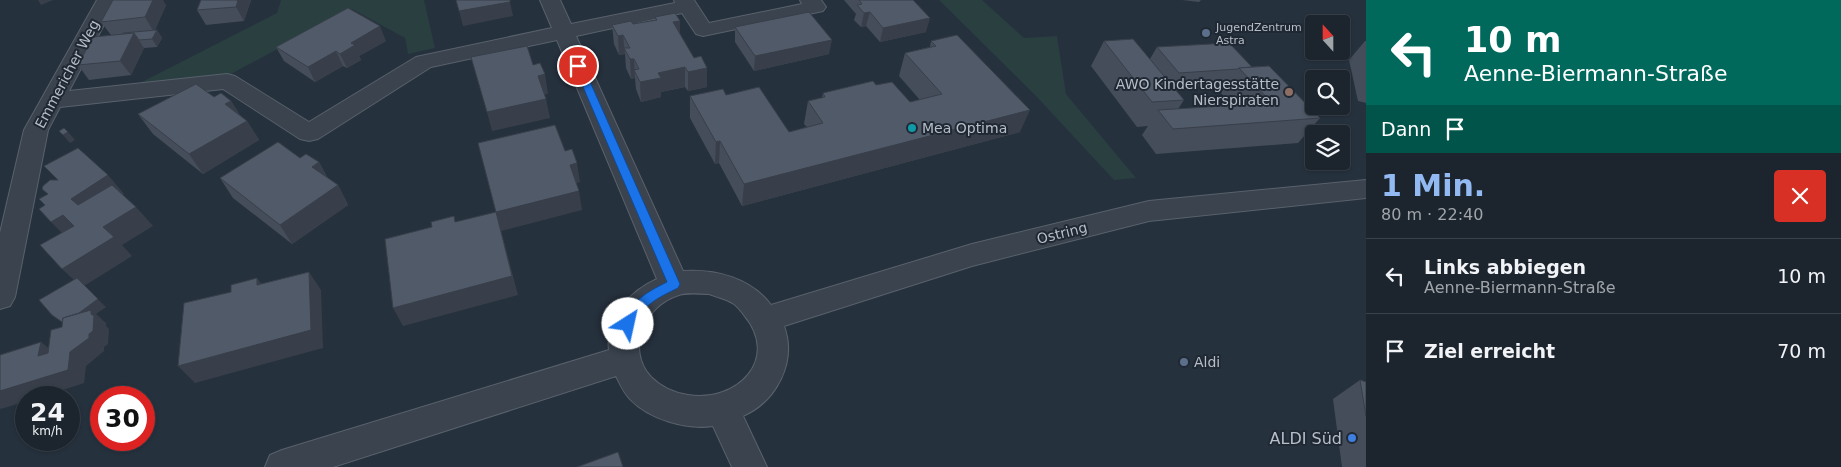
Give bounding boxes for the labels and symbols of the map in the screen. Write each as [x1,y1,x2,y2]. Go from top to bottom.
north arrow [1305,15,1350,60]
street label: Emmericher Weg [32,17,102,131]
place label: JugendZentrum Astra [1215,21,1302,47]
marker: JugendZentrum Astra [1200,27,1212,39]
pin [557,45,599,87]
place label: AWO Kindertagesstätte Nierspiraten [1116,76,1279,108]
marker: AWO Kindertagesstätte Nierspiraten [1283,86,1295,98]
place label: Mea Optima [922,120,1007,136]
marker: Mea Optima [906,122,918,134]
street label: Ostring [1035,219,1089,247]
position arrow [601,297,653,349]
place label: Aldi [1194,354,1220,370]
marker: Aldi [1178,356,1190,368]
speed limit sign: 30 [90,386,155,451]
place label: ALDI Süd [1270,429,1342,448]
marker: ALDI Süd [1346,432,1358,444]

